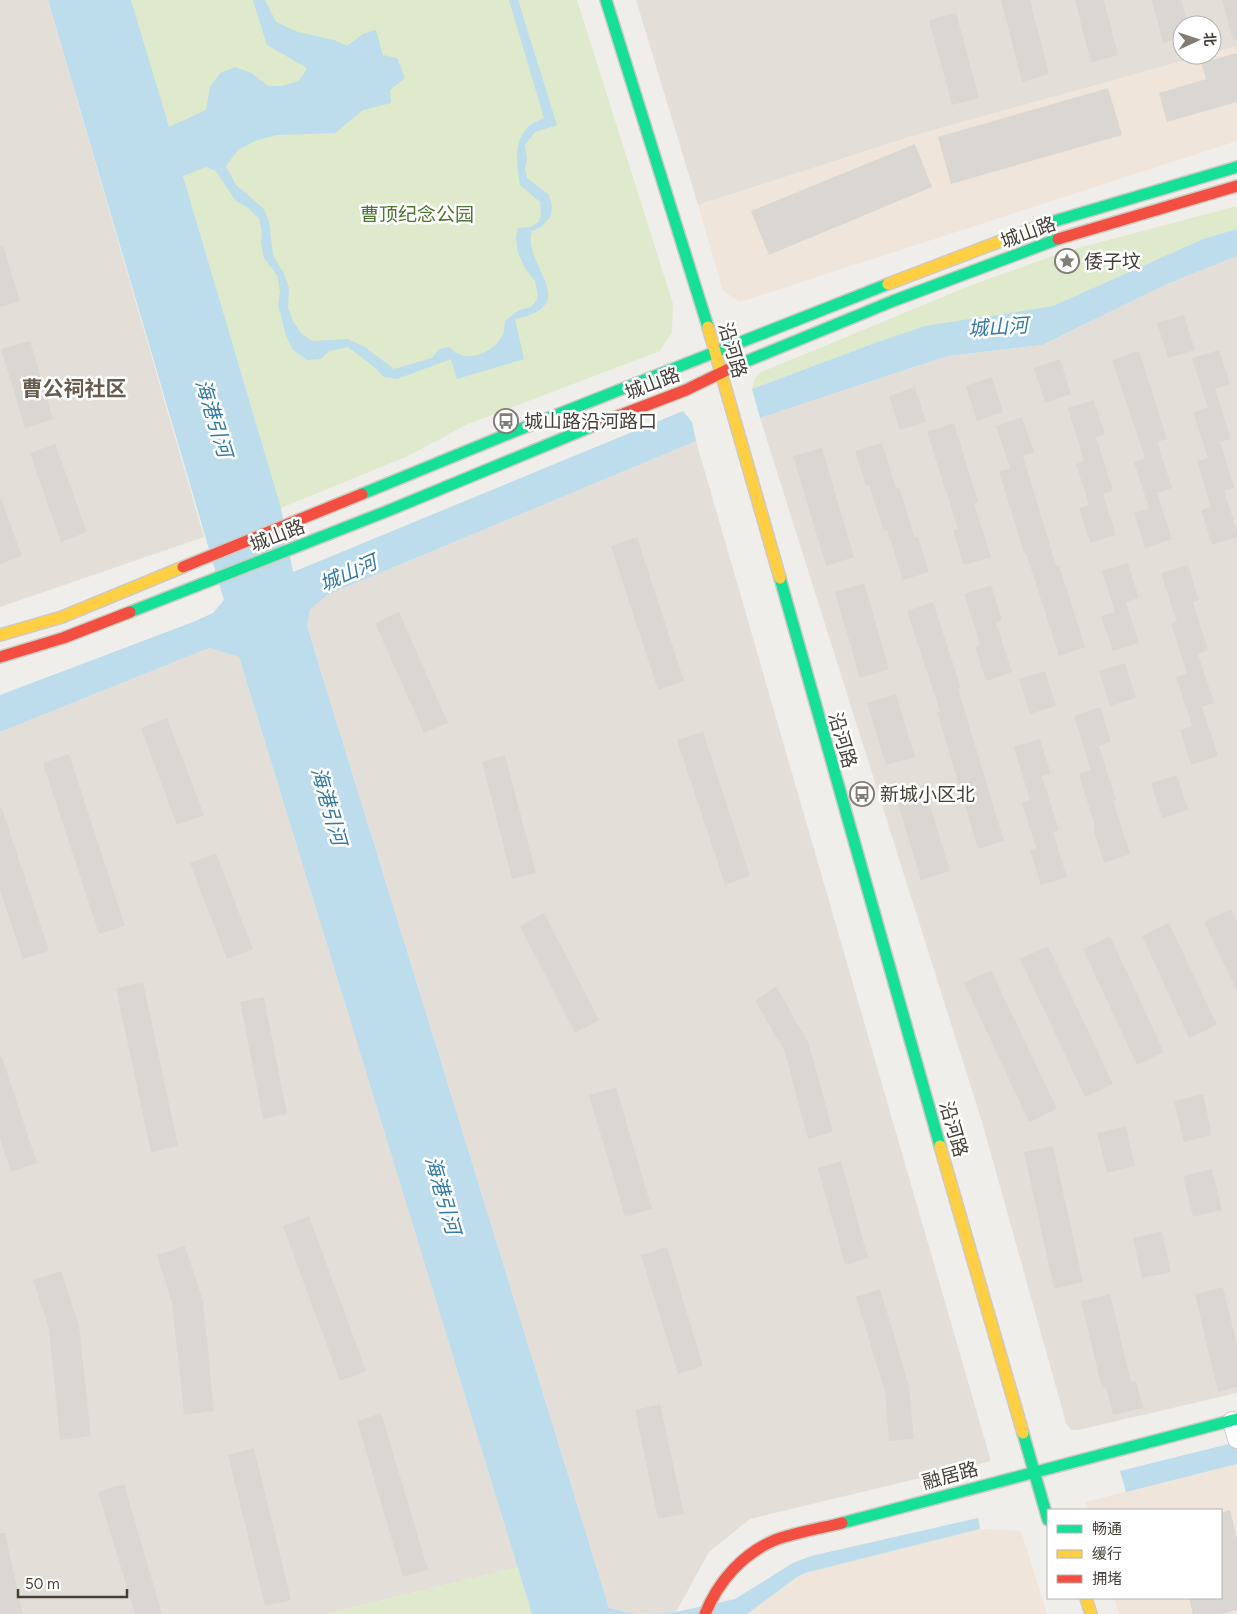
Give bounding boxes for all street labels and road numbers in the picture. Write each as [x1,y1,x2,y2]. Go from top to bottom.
street label: 城山路 [997,212,1059,253]
street label: 沿河路 [714,320,751,381]
street label: 城山路 [621,363,683,404]
street label: 城山路 [246,515,308,556]
street label: 沿河路 [824,710,861,771]
street label: 沿河路 [935,1099,972,1160]
street label: 融居路 [920,1457,981,1494]

